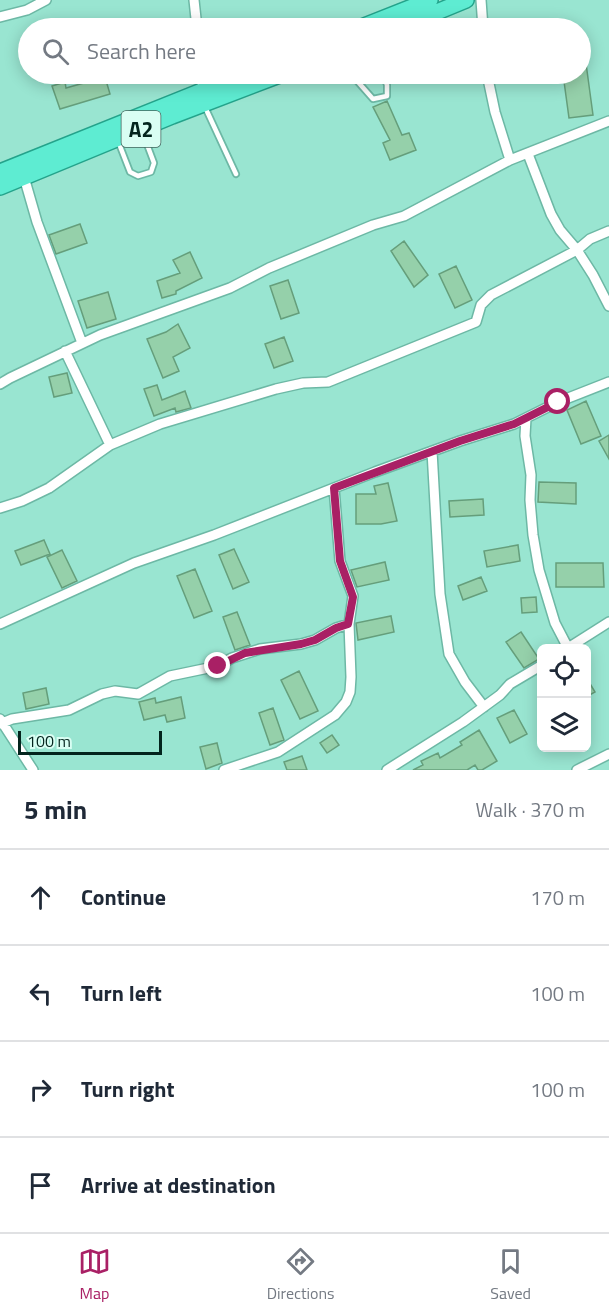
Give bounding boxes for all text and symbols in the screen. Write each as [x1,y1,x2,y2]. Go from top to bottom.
search box [18,18,591,84]
text: Search here [87,34,196,68]
icon: search [39,35,72,68]
road number: A2 [122,111,160,147]
route start [544,388,570,414]
map controls [537,644,591,752]
button: locate [537,644,591,698]
route end [204,652,230,678]
button: layers [537,698,591,752]
scale bar [18,728,162,756]
text: 100 m [27,729,71,753]
text: 5 min [24,790,87,829]
text: Walk · 370 m [476,794,585,825]
text: Continue [81,880,166,914]
icon: ahead [24,881,57,914]
text: 170 m [530,882,585,913]
text: Turn left [81,976,162,1010]
icon: left [24,977,57,1010]
text: 100 m [530,978,585,1009]
text: Turn right [81,1072,175,1106]
icon: right [24,1073,57,1106]
text: 100 m [530,1074,585,1105]
text: Arrive at destination [81,1168,276,1202]
icon: arrive [24,1169,57,1202]
tab: Map [78,1245,111,1305]
tab: Directions [267,1245,335,1305]
tab: Saved [490,1245,531,1305]

